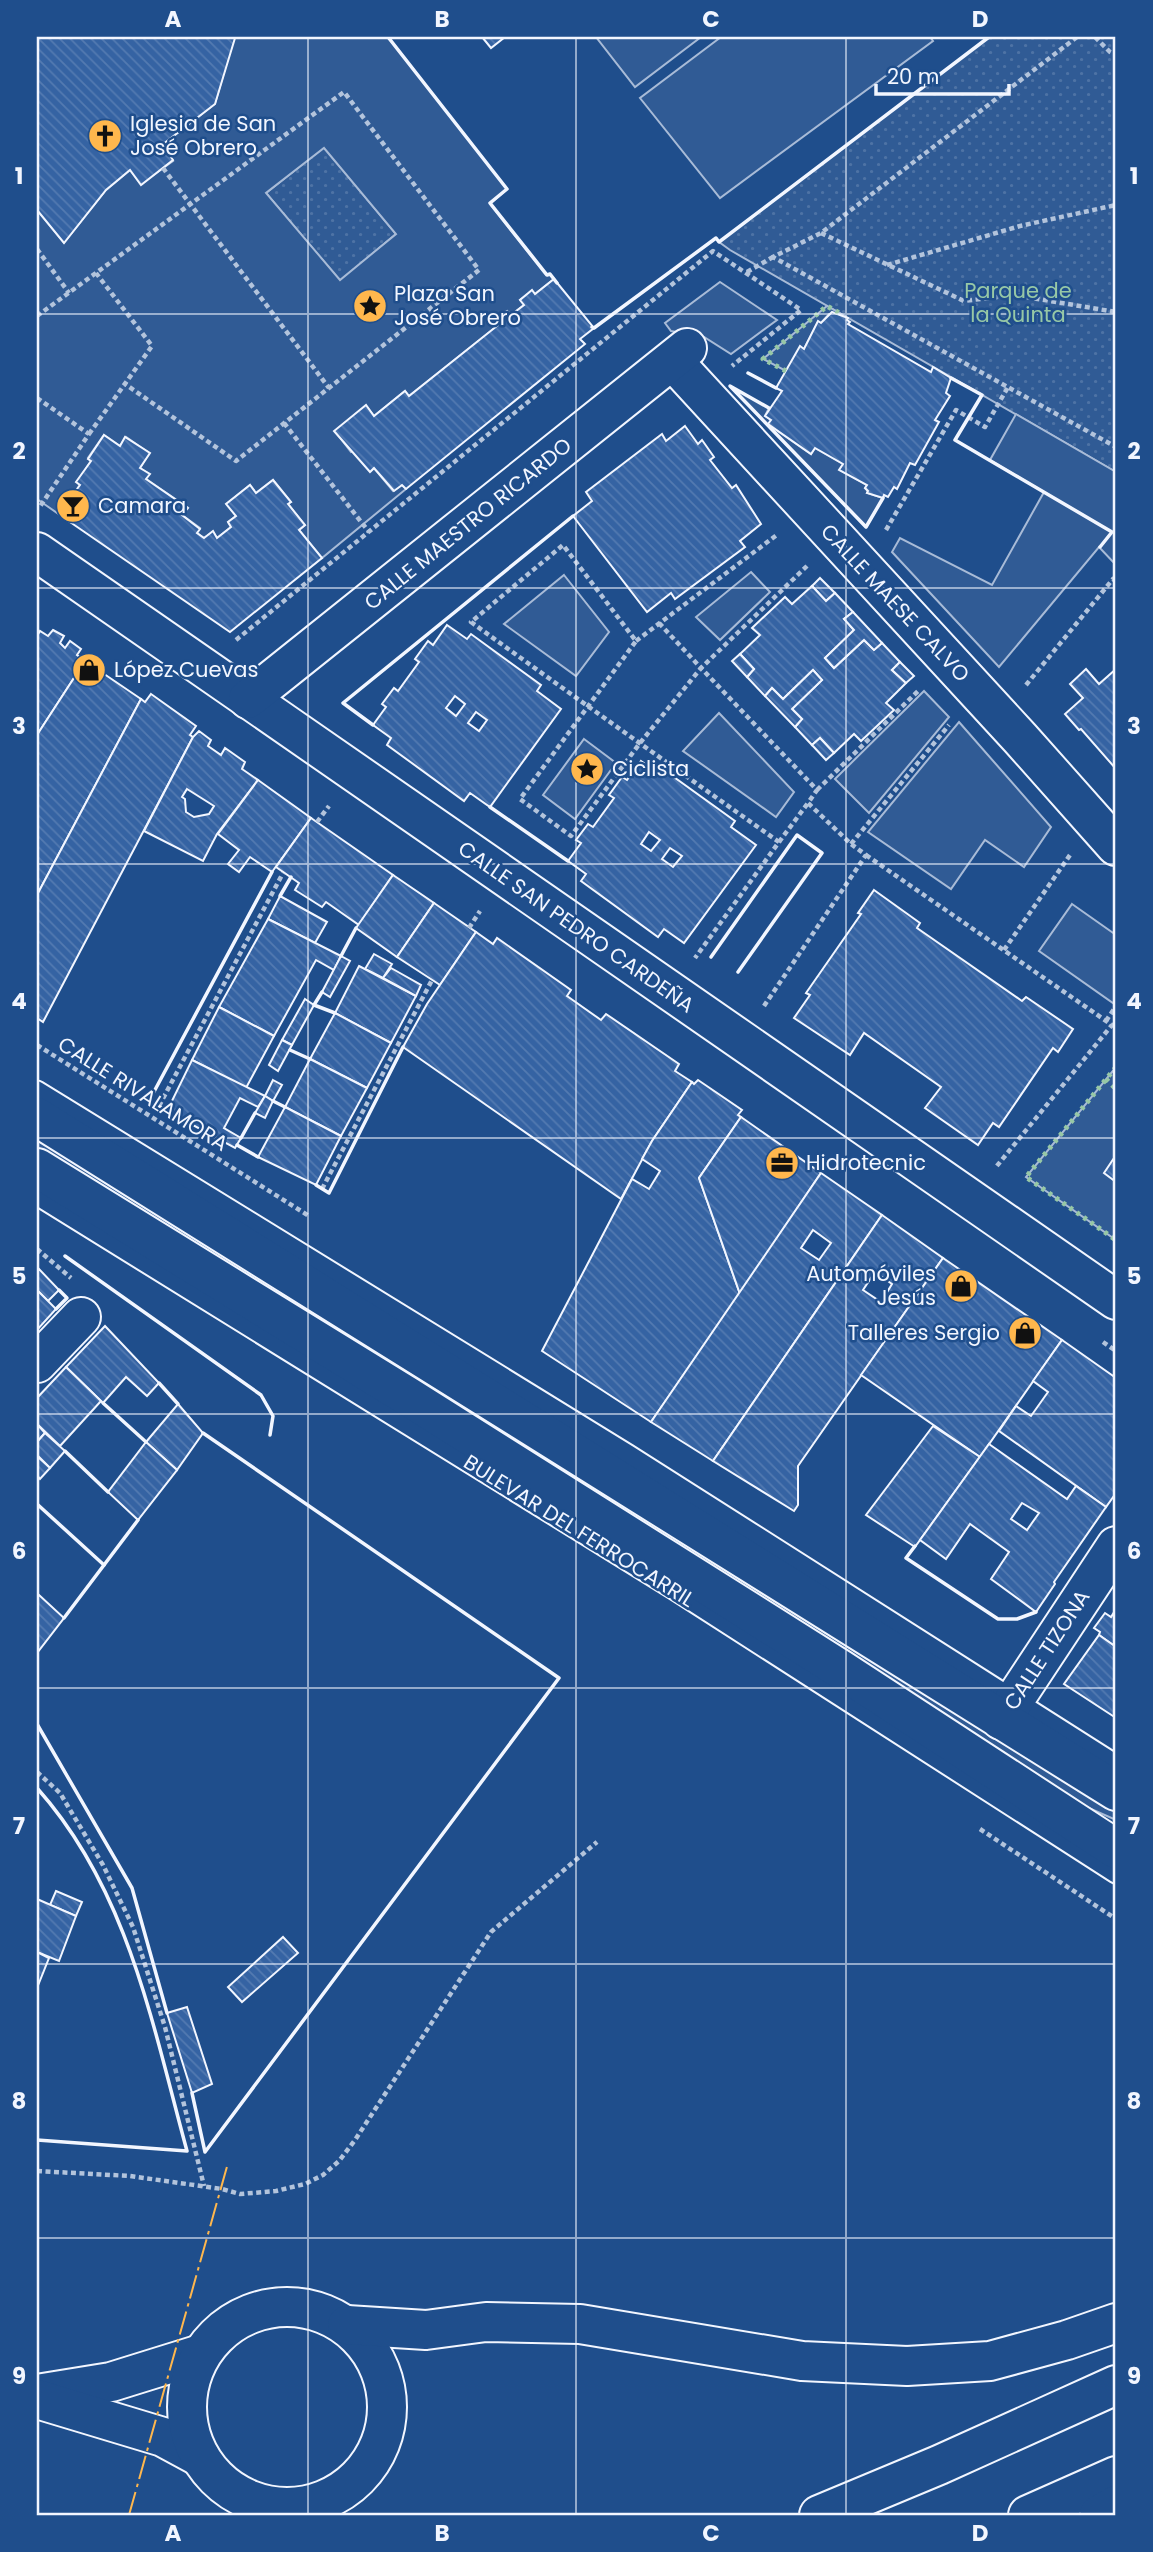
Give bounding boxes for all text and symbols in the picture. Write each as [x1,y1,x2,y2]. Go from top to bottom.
text: A [165,3,182,35]
text: B [434,3,450,35]
text: C [702,3,720,35]
text: D [972,3,988,35]
scale bar [876,52,1010,96]
text: 20 m [887,62,940,91]
place label: Iglesia de San José Obrero [130,109,276,162]
church icon: Iglesia de San José Obrero [86,117,124,155]
text: 1 [15,160,23,192]
text: 1 [1130,160,1138,192]
park label: Parque de la Quinta [964,276,1072,329]
place label: Plaza San José Obrero [394,279,521,332]
place icon: Plaza San José Obrero [351,287,389,325]
street label: CALLE MAESTRO RICARDO [358,431,577,616]
text: 2 [12,435,26,467]
text: 2 [1127,435,1141,467]
bar icon: Camara [54,487,92,525]
place label: Camara [98,491,186,520]
street label: CALLE MAESE CALVO [814,517,976,688]
shop icon: López Cuevas [70,651,108,689]
place label: López Cuevas [114,655,259,684]
text: 3 [12,710,26,742]
text: 3 [1127,710,1141,742]
place icon: Ciclista [568,750,606,788]
place label: Ciclista [612,754,689,783]
street label: CALLE SAN PEDRO CARDEÑA [452,834,700,1019]
text: 4 [11,985,27,1017]
text: 4 [1126,985,1142,1017]
street label: CALLE RIVALAMORA [53,1029,234,1158]
office icon: Hidrotecnic [763,1144,801,1182]
place label: Hidrotecnic [806,1148,926,1177]
place label: Automóviles Jesús [806,1259,936,1312]
text: 5 [12,1260,26,1292]
text: 5 [1127,1260,1141,1292]
shop icon: Automóviles Jesús [942,1267,980,1305]
shop icon: Talleres Sergio [1006,1314,1044,1352]
place label: Talleres Sergio [848,1318,1000,1347]
street label: BULEVAR DEL FERROCARRIL [458,1447,700,1614]
text: 6 [12,1535,26,1567]
text: 6 [1127,1535,1141,1567]
street label: CALLE TIZONA [997,1584,1096,1716]
text: 7 [13,1810,25,1842]
text: 7 [1128,1810,1140,1842]
text: 8 [12,2085,26,2117]
text: 8 [1127,2085,1141,2117]
text: 9 [12,2360,26,2392]
text: 9 [1127,2360,1141,2392]
text: A [165,2517,182,2549]
text: B [434,2517,450,2549]
text: C [702,2517,720,2549]
text: D [972,2517,988,2549]

